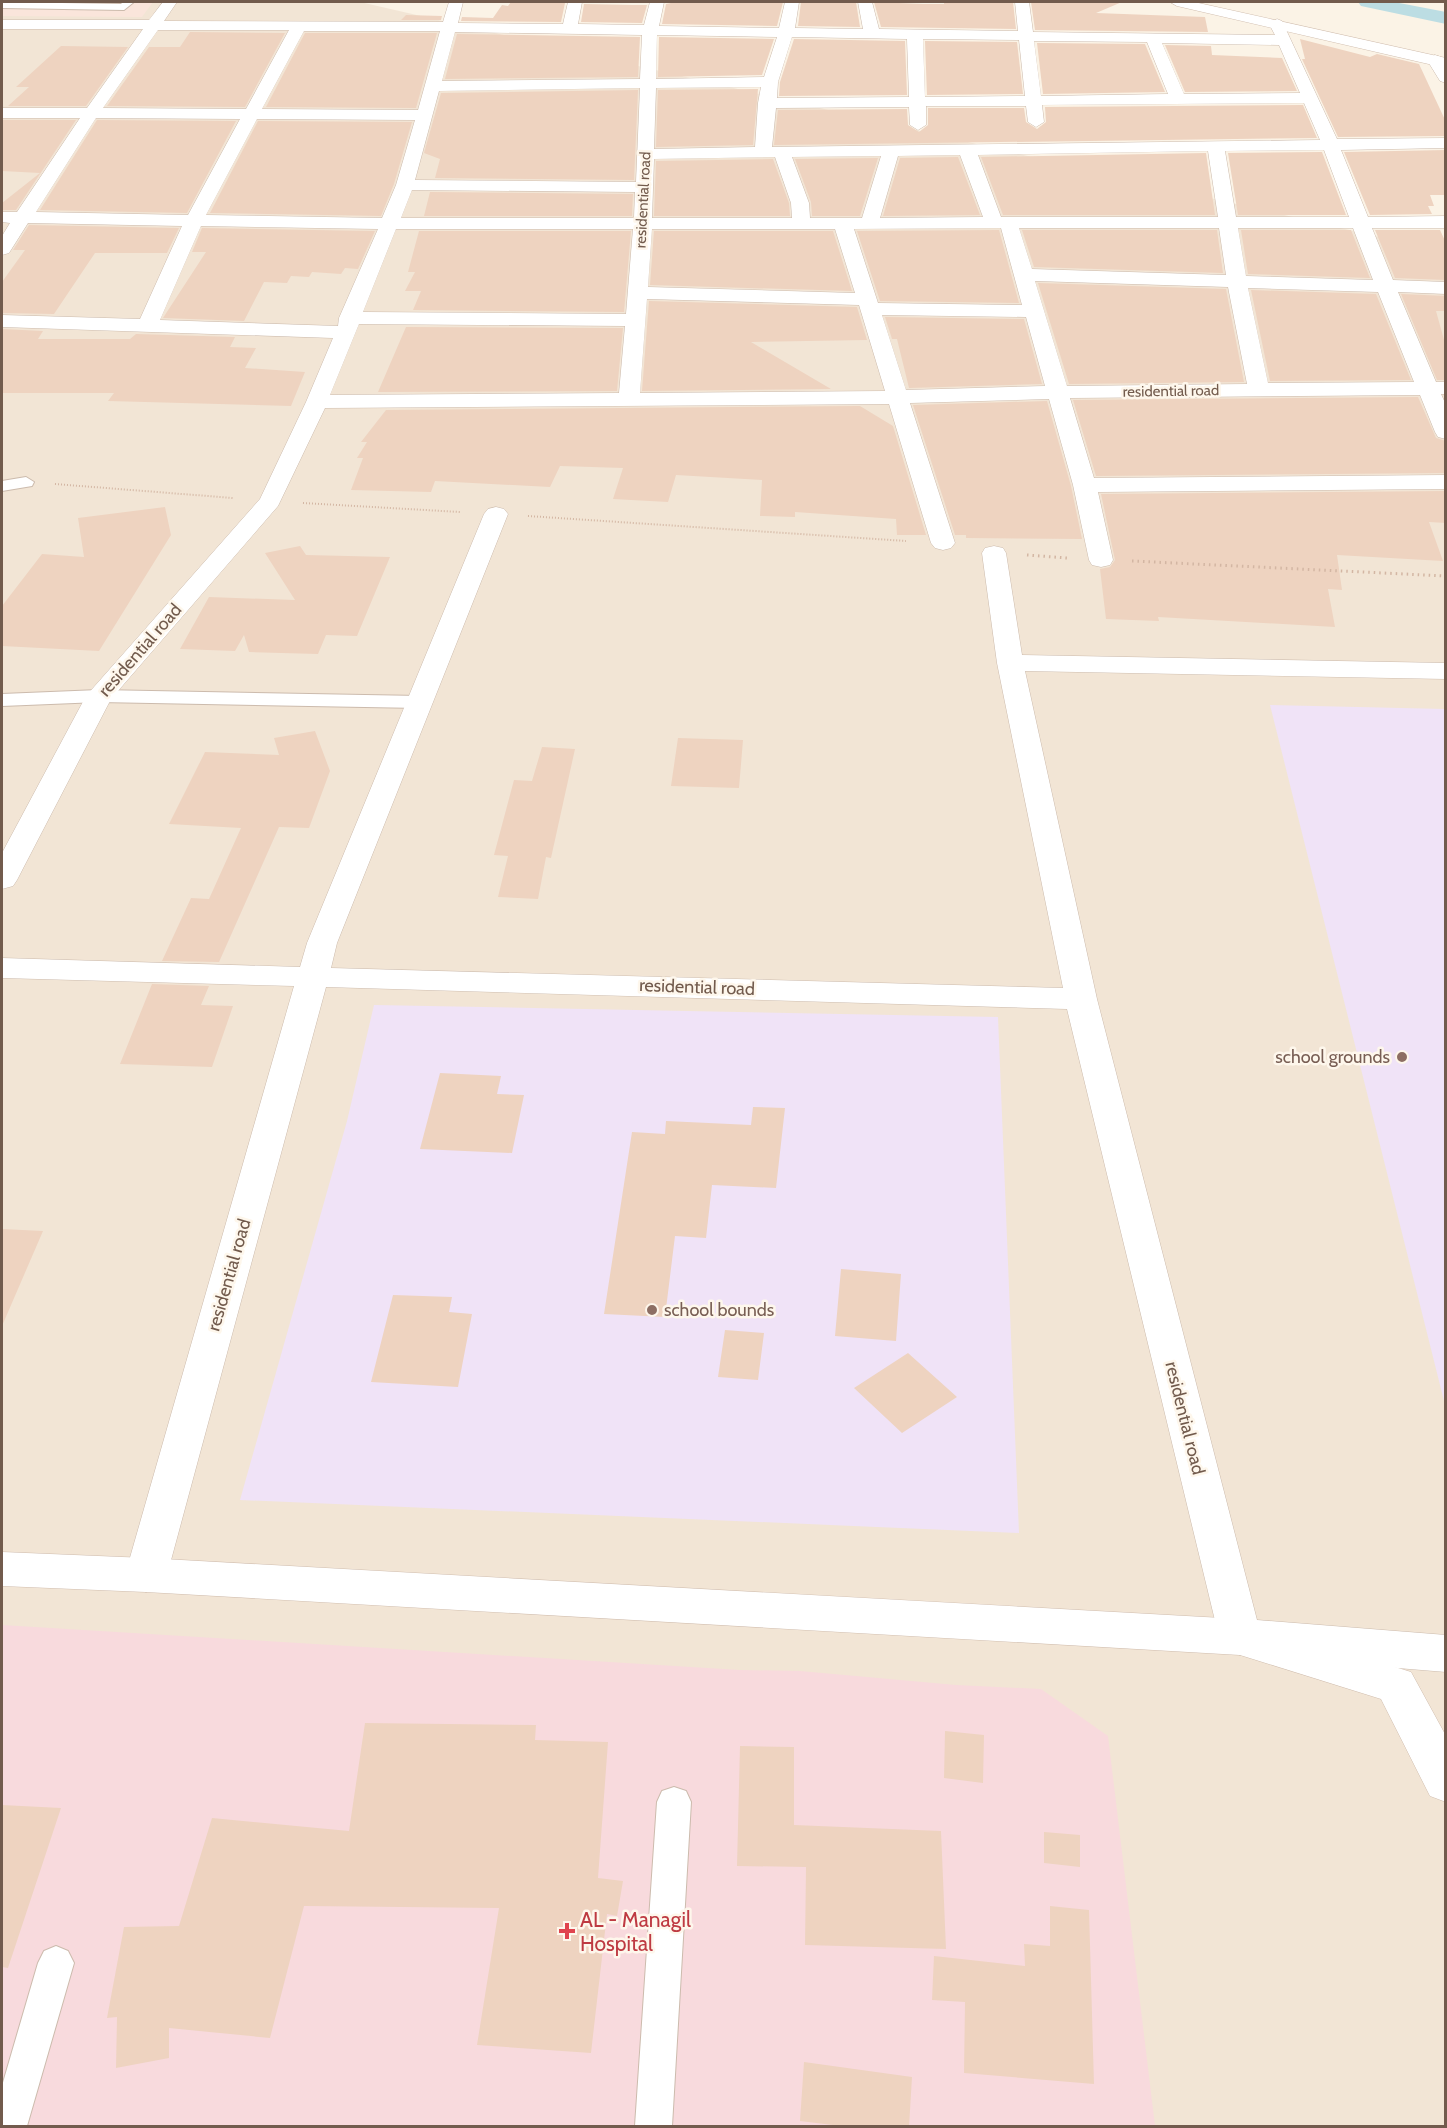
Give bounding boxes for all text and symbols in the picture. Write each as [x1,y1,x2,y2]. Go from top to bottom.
street label: residential road [631,151,655,249]
street label: residential road [1123,381,1219,401]
street label: residential road [94,599,186,701]
street label: residential road [639,974,755,1000]
place label: school grounds [1275,1046,1390,1068]
marker: school grounds [1395,1050,1409,1064]
street label: residential road [202,1216,256,1334]
place label: school bounds [664,1299,774,1321]
marker: school bounds [645,1303,659,1317]
street label: residential road [1160,1359,1210,1477]
place label: AL - Managil Hospital [580,1907,691,1956]
marker: AL - Managil Hospital [558,1922,576,1940]

